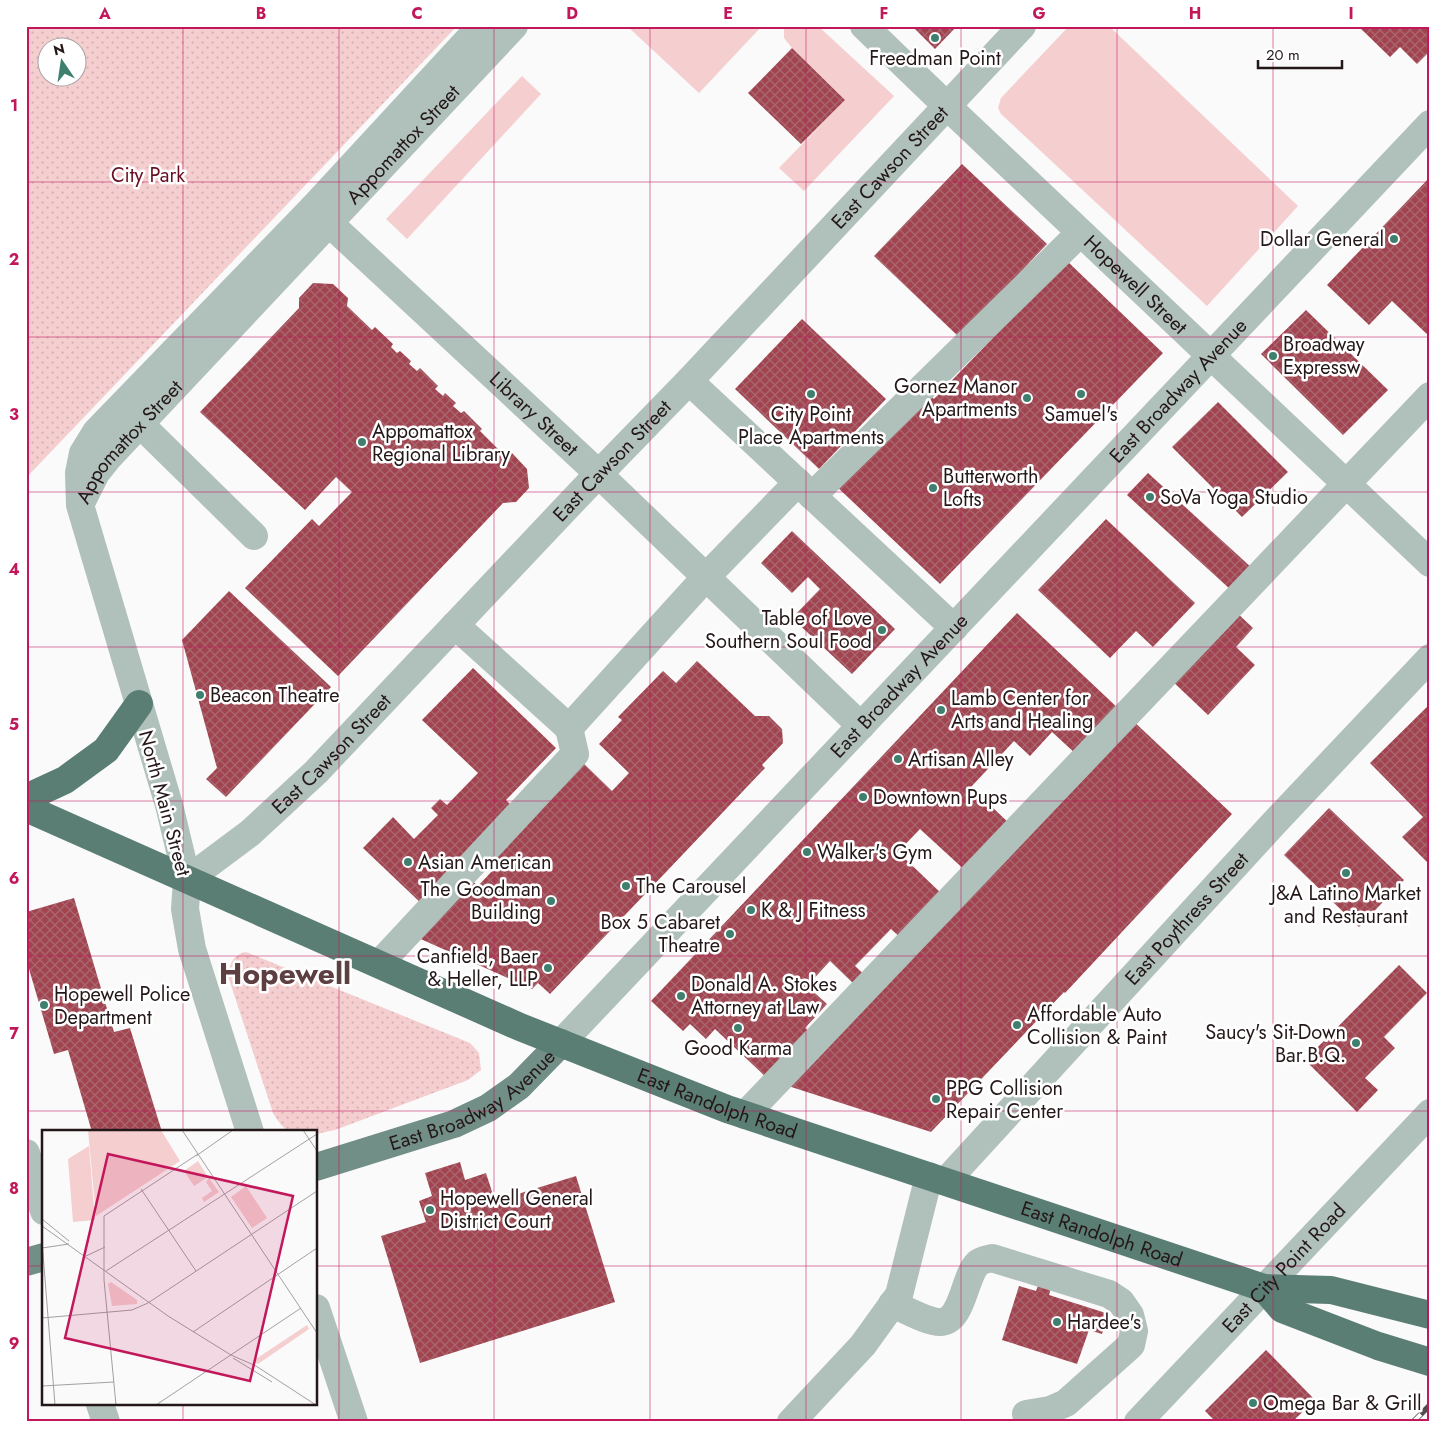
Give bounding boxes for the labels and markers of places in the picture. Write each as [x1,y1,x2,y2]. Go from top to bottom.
marker: Freedman Point [929,32,941,44]
place label: Freedman Point [869,44,1001,73]
place label: Dollar General [1260,225,1384,254]
marker: Dollar General [1388,233,1400,245]
place label: Broadway Expressw [1283,330,1365,382]
marker: Broadway Expressw [1267,350,1279,362]
place label: Gornez Manor Apartments [894,372,1017,424]
marker: City Point Place Apartments [805,388,817,400]
marker: Samuel's [1075,388,1087,400]
marker: Gornez Manor Apartments [1021,392,1033,404]
place label: City Point Place Apartments [738,400,884,452]
place label: Samuel's [1044,400,1118,429]
place label: Appomattox Regional Library [372,417,510,469]
marker: Appomattox Regional Library [356,436,368,448]
place label: Butterworth Lofts [943,462,1038,514]
marker: Butterworth Lofts [927,482,939,494]
place label: SoVa Yoga Studio [1160,483,1308,512]
marker: SoVa Yoga Studio [1144,491,1156,503]
place label: Table of Love Southern Soul Food [705,604,872,656]
marker: Table of Love Southern Soul Food [876,624,888,636]
place label: Beacon Theatre [210,681,339,710]
place label: Lamb Center for Arts and Healing [951,684,1093,736]
marker: Beacon Theatre [194,689,206,701]
marker: Lamb Center for Arts and Healing [935,704,947,716]
place label: Artisan Alley [908,745,1014,774]
marker: Artisan Alley [892,753,904,765]
place label: Downtown Pups [873,783,1007,812]
marker: Downtown Pups [857,791,869,803]
place label: Walker's Gym [817,838,933,867]
marker: Walker's Gym [801,846,813,858]
place label: Asian American [418,848,551,877]
marker: Asian American [402,856,414,868]
marker: J&A Latino Market and Restaurant [1340,867,1352,879]
place label: The Carousel [636,872,746,901]
place label: The Goodman Building [420,875,541,927]
place label: J&A Latino Market and Restaurant [1268,879,1421,931]
marker: The Carousel [620,880,632,892]
marker: The Goodman Building [545,895,557,907]
place label: K & J Fitness [761,896,866,925]
marker: K & J Fitness [745,904,757,916]
place label: Box 5 Cabaret Theatre [601,908,720,960]
marker: Box 5 Cabaret Theatre [724,928,736,940]
place label: Canfield, Baer & Heller, LLP [417,942,538,994]
marker: Canfield, Baer & Heller, LLP [542,962,554,974]
place label: Donald A. Stokes Attorney at Law [691,970,837,1022]
place label: Hopewell Police Department [54,980,190,1032]
marker: Donald A. Stokes Attorney at Law [675,990,687,1002]
marker: Hopewell Police Department [38,999,50,1011]
place label: Affordable Auto Collision & Paint [1027,1000,1167,1052]
place label: Saucy's Sit-Down Bar.B.Q. [1205,1018,1346,1070]
marker: Affordable Auto Collision & Paint [1011,1019,1023,1031]
marker: Good Karma [732,1022,744,1034]
place label: Good Karma [684,1034,792,1063]
marker: Saucy's Sit-Down Bar.B.Q. [1350,1037,1362,1049]
place label: PPG Collision Repair Center [946,1074,1063,1126]
marker: PPG Collision Repair Center [930,1093,942,1105]
place label: Hopewell General District Court [440,1184,593,1236]
marker: Hopewell General District Court [424,1204,436,1216]
place label: Hardee's [1067,1308,1141,1337]
marker: Hardee's [1051,1316,1063,1328]
place label: Omega Bar & Grill [1263,1389,1422,1418]
marker: Omega Bar & Grill [1247,1397,1259,1409]

